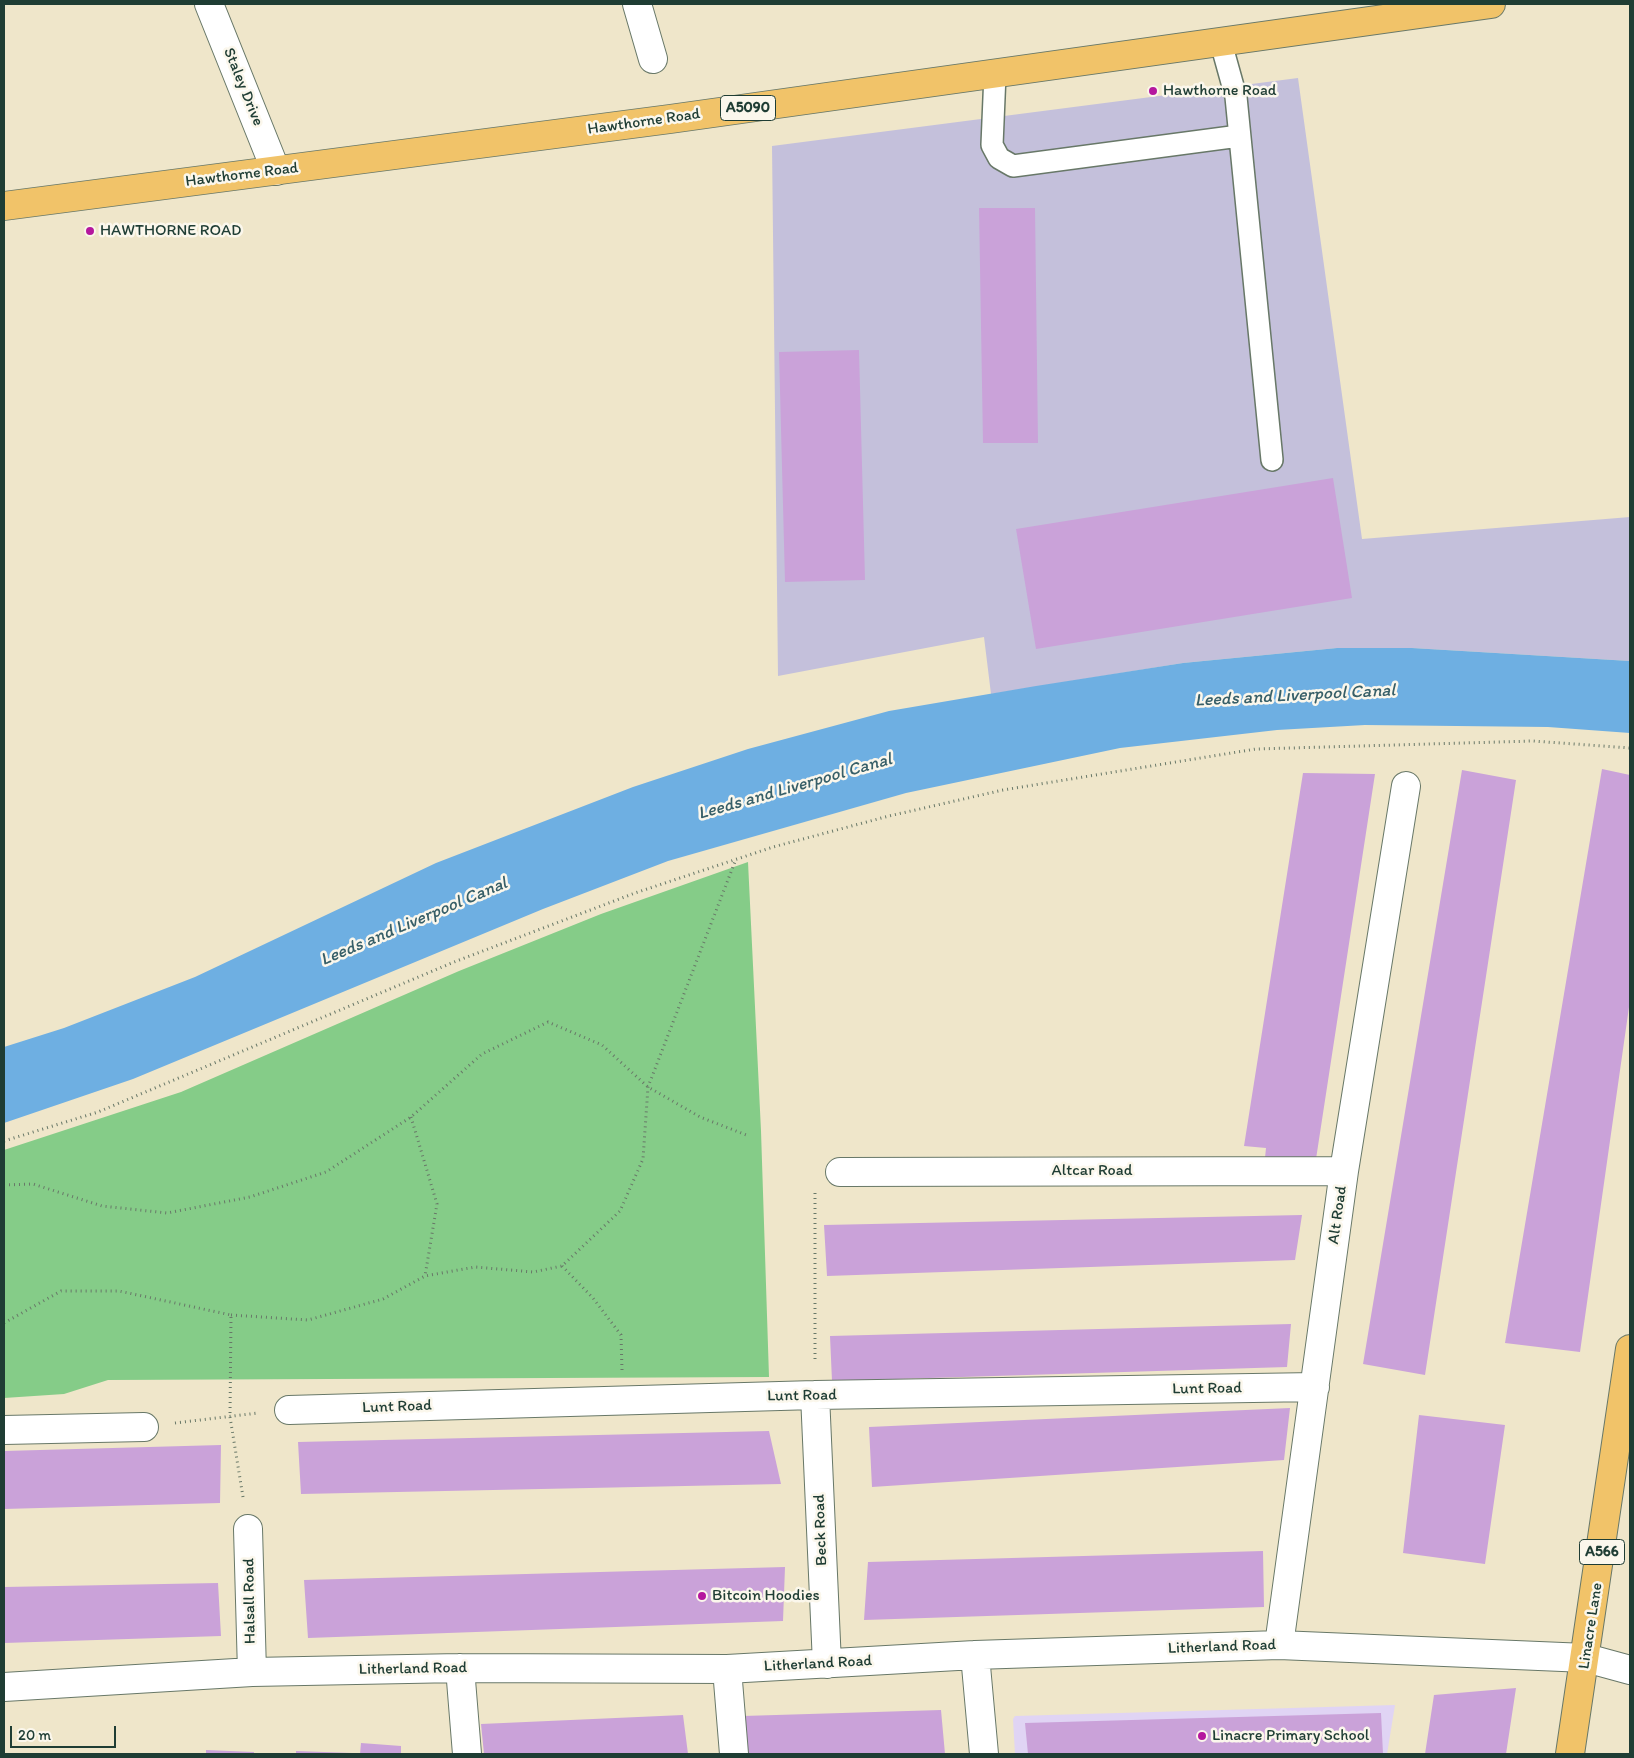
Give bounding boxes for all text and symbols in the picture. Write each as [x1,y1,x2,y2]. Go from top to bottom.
street label: Staley Drive [219,45,267,129]
place label: Hawthorne Road [1163,81,1277,101]
marker: Hawthorne Road [1147,85,1159,97]
road number: A5090 [720,96,776,120]
street label: Hawthorne Road [586,105,702,139]
street label: Hawthorne Road [184,159,300,191]
place label: HAWTHORNE ROAD [100,221,241,241]
marker: HAWTHORNE ROAD [84,225,96,237]
water label: Leeds and Liverpool Canal [1194,680,1396,712]
water label: Leeds and Liverpool Canal [695,749,895,825]
water label: Leeds and Liverpool Canal [317,873,511,971]
street label: Altcar Road [1051,1161,1133,1181]
street label: Alt Road [1324,1185,1352,1245]
street label: Lunt Road [1172,1379,1242,1399]
street label: Lunt Road [767,1386,837,1406]
street label: Lunt Road [362,1396,432,1418]
street label: Beck Road [810,1494,832,1566]
road number: A566 [1580,1540,1624,1564]
street label: Halsall Road [240,1558,260,1644]
street label: Linacre Lane [1575,1581,1607,1671]
place label: Bitcoin Hoodies [712,1586,820,1606]
marker: Bitcoin Hoodies [696,1590,708,1602]
street label: Litherland Road [1167,1636,1277,1658]
street label: Litherland Road [763,1652,873,1676]
street label: Litherland Road [359,1658,467,1680]
scale bar [12,1716,119,1748]
text: 20 m [18,1726,51,1744]
place label: Linacre Primary School [1212,1726,1369,1746]
marker: Linacre Primary School [1196,1730,1208,1742]

